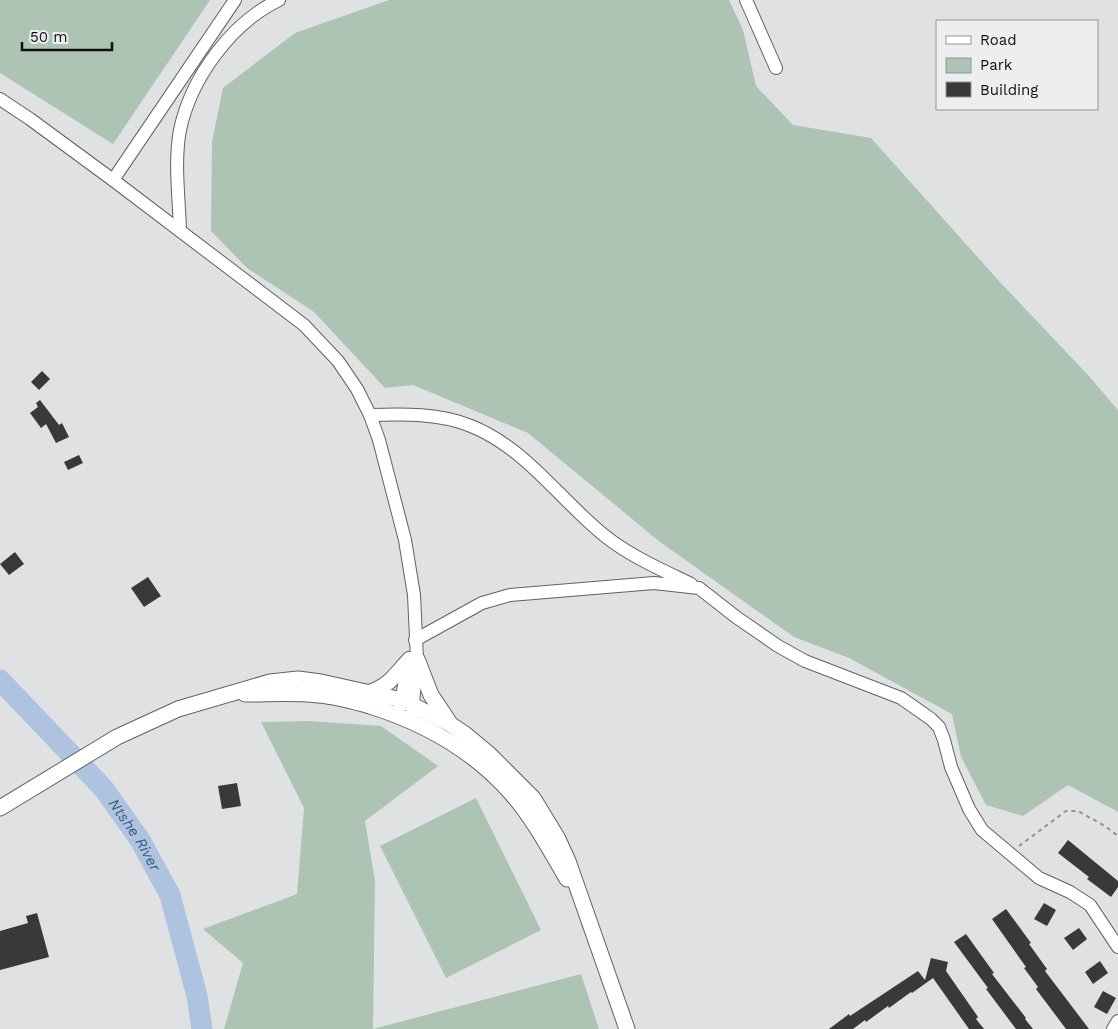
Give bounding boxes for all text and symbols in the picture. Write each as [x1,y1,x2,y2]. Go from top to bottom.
scale bar [22,20,112,52]
legend [936,20,1098,110]
text: 50 m [30,28,67,46]
text: Road [980,31,1017,49]
text: Park [980,56,1013,74]
text: Building [980,81,1038,99]
water label: Ntshe River [105,795,165,875]

